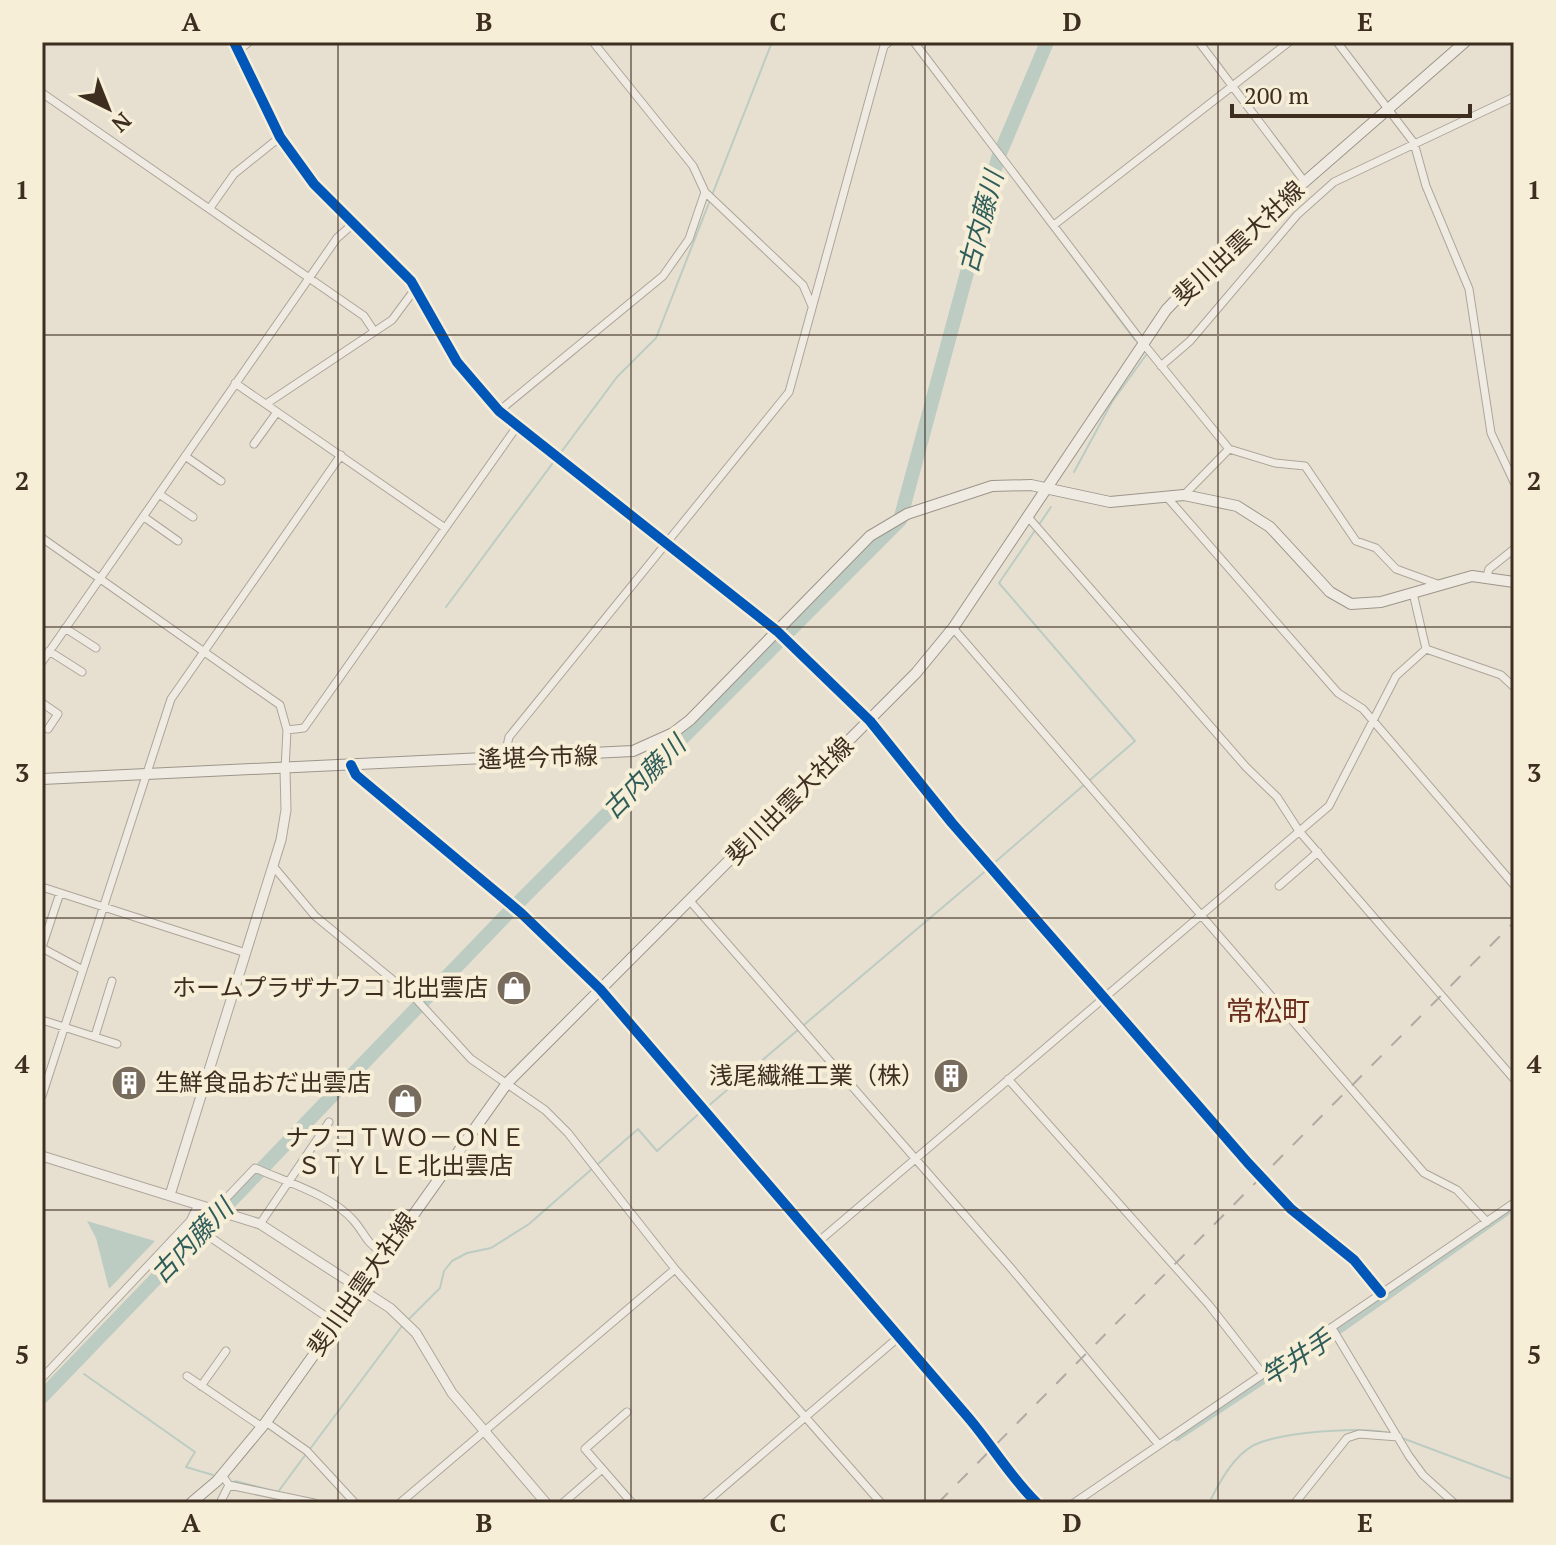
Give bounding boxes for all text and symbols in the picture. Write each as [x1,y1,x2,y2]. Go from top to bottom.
text: A [182,4,201,38]
text: B [476,4,492,38]
text: C [770,4,786,38]
text: D [1062,4,1082,38]
text: E [1357,4,1373,38]
north arrow [68,68,148,148]
scale bar [1232,68,1470,118]
text: 200 m [1244,79,1309,111]
text: N [106,107,138,140]
water label: 古内藤川 [950,164,1011,276]
text: 1 [15,172,29,206]
text: 1 [1527,172,1541,206]
street label: 斐川出雲大社線 [1166,173,1311,311]
text: 2 [15,463,29,497]
text: 2 [1527,463,1541,497]
water label: 古内藤川 [594,725,694,825]
street label: 斐川出雲大社線 [719,730,860,871]
street label: 遙堪今市線 [477,739,598,775]
text: 3 [15,755,29,789]
text: 3 [1527,755,1541,789]
shop icon: ホームプラザナフコ 北出雲店 [495,969,533,1007]
place label: ホームプラザナフコ 北出雲店 [172,971,488,1003]
district label: 常松町 [1226,992,1310,1029]
text: 4 [15,1046,30,1080]
text: 4 [1527,1046,1542,1080]
building icon: 浅尾繊維工業（株） [932,1057,970,1095]
place label: 浅尾繊維工業（株） [709,1059,925,1091]
building icon: 生鮮食品おだ出雲店 [110,1064,148,1102]
place label: 生鮮食品おだ出雲店 [155,1066,371,1098]
shop icon: ナフコＴＷＯ－ＯＮＥ ＳＴＹＬＥ北出雲店 [386,1082,424,1120]
place label: ナフコＴＷＯ－ＯＮＥ ＳＴＹＬＥ北出雲店 [285,1121,525,1181]
water label: 古内藤川 [143,1189,242,1290]
street label: 斐川出雲大社線 [300,1205,422,1361]
water label: 竿井手 [1254,1321,1340,1393]
text: 5 [15,1337,29,1371]
text: 5 [1527,1337,1541,1371]
text: A [182,1505,201,1539]
text: B [476,1505,492,1539]
text: C [770,1505,786,1539]
text: D [1062,1505,1082,1539]
text: E [1357,1505,1373,1539]

